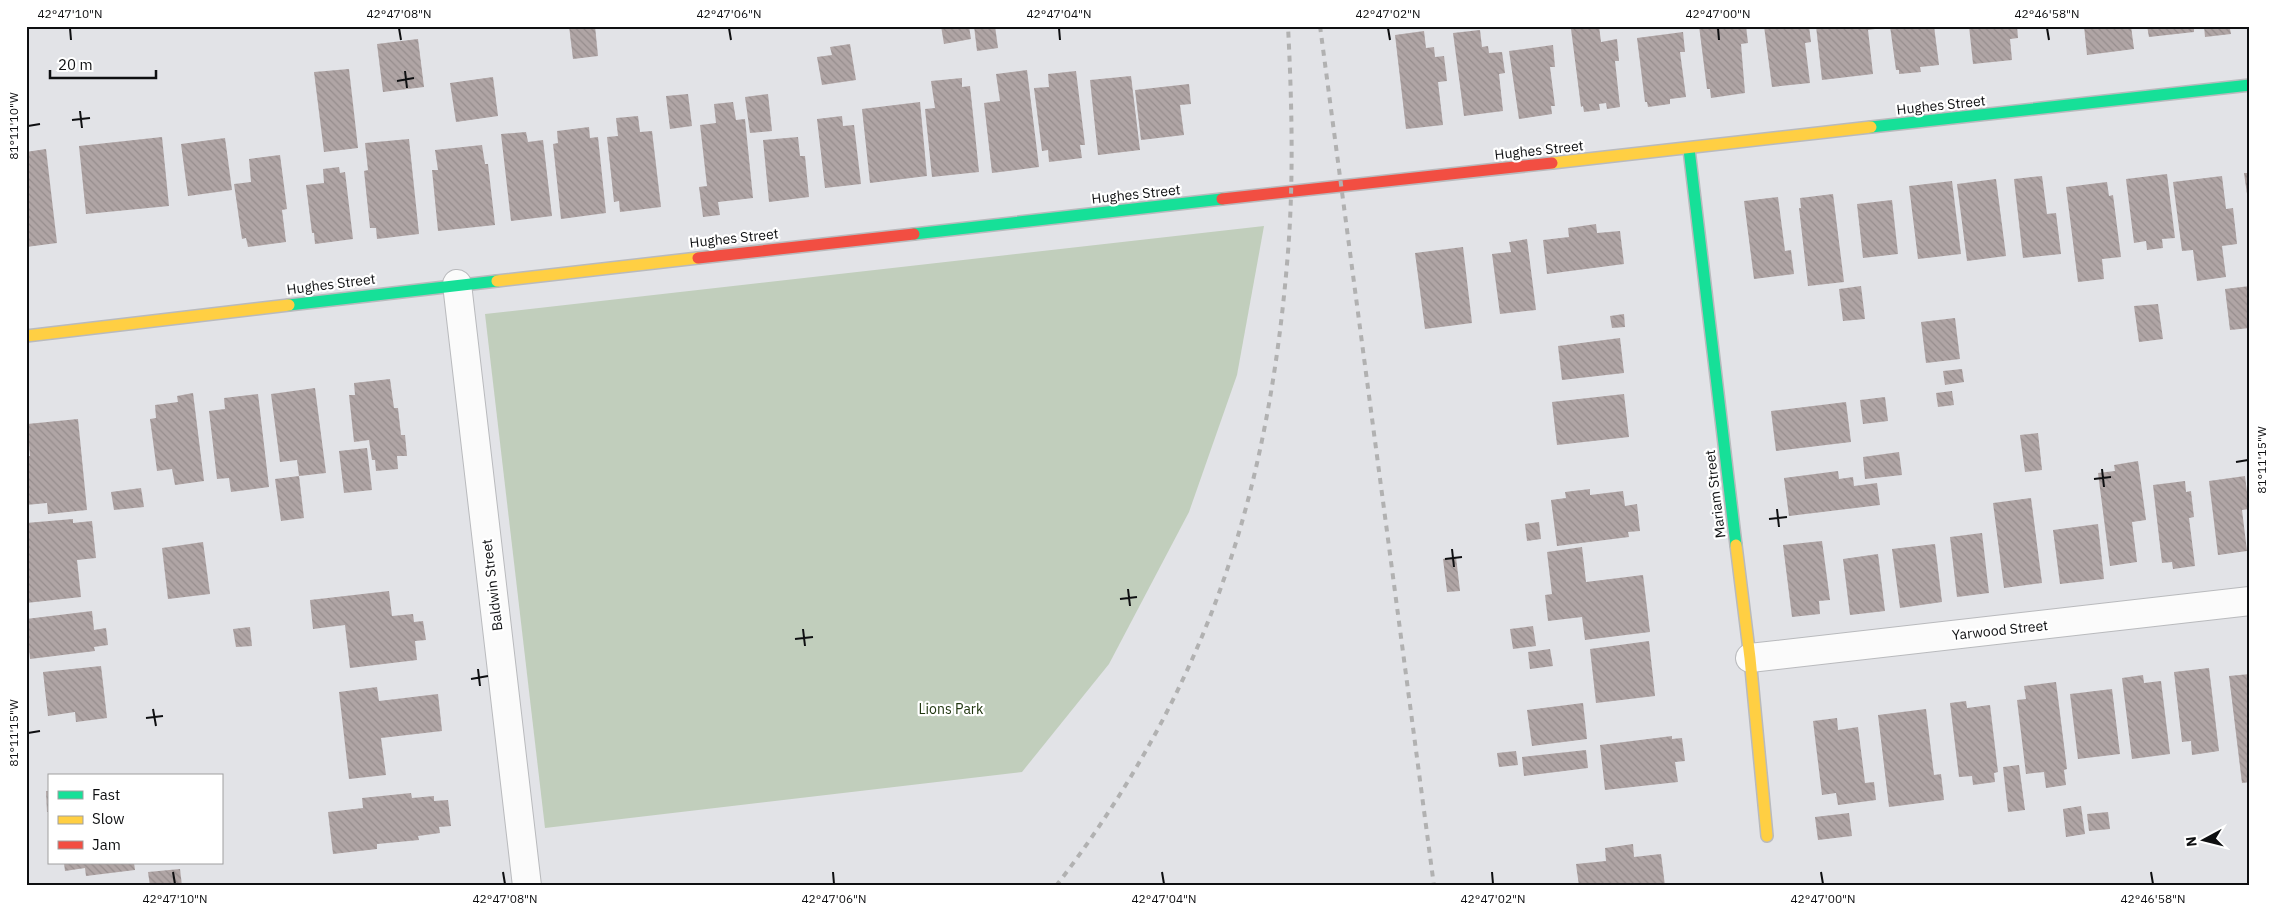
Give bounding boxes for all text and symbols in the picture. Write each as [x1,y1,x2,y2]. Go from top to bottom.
text: 42°47'10"N [37,6,103,21]
text: 42°47'08"N [366,6,432,21]
text: 42°47'06"N [696,6,762,21]
text: 42°47'04"N [1026,6,1092,21]
text: 42°47'02"N [1355,6,1421,21]
text: 42°47'00"N [1685,6,1751,21]
text: 42°46'58"N [2014,6,2080,21]
scale bar [50,48,156,80]
text: 20 m [58,55,93,74]
street label: Hughes Street [1896,91,1986,119]
text: 81°11'10"W [6,92,21,160]
street label: Hughes Street [1494,136,1584,164]
street label: Hughes Street [1091,180,1181,208]
street label: Hughes Street [689,224,779,252]
street label: Hughes Street [286,270,377,298]
text: 81°11'15"W [2254,426,2269,494]
street label: Mariam Street [1701,449,1729,539]
street label: Baldwin Street [477,538,507,632]
street label: Yarwood Street [1951,616,2049,644]
text: 81°11'15"W [6,699,21,767]
park label: Lions Park [919,700,984,718]
legend [48,774,222,864]
text: Fast [92,785,120,804]
text: Slow [92,809,125,828]
north arrow [2178,814,2228,864]
text: Jam [92,835,121,854]
text: N [2182,835,2201,848]
text: 42°47'10"N [142,891,208,906]
text: 42°47'08"N [472,891,538,906]
text: 42°47'06"N [801,891,867,906]
text: 42°47'04"N [1131,891,1197,906]
text: 42°47'02"N [1460,891,1526,906]
text: 42°47'00"N [1790,891,1856,906]
text: 42°46'58"N [2120,891,2186,906]

